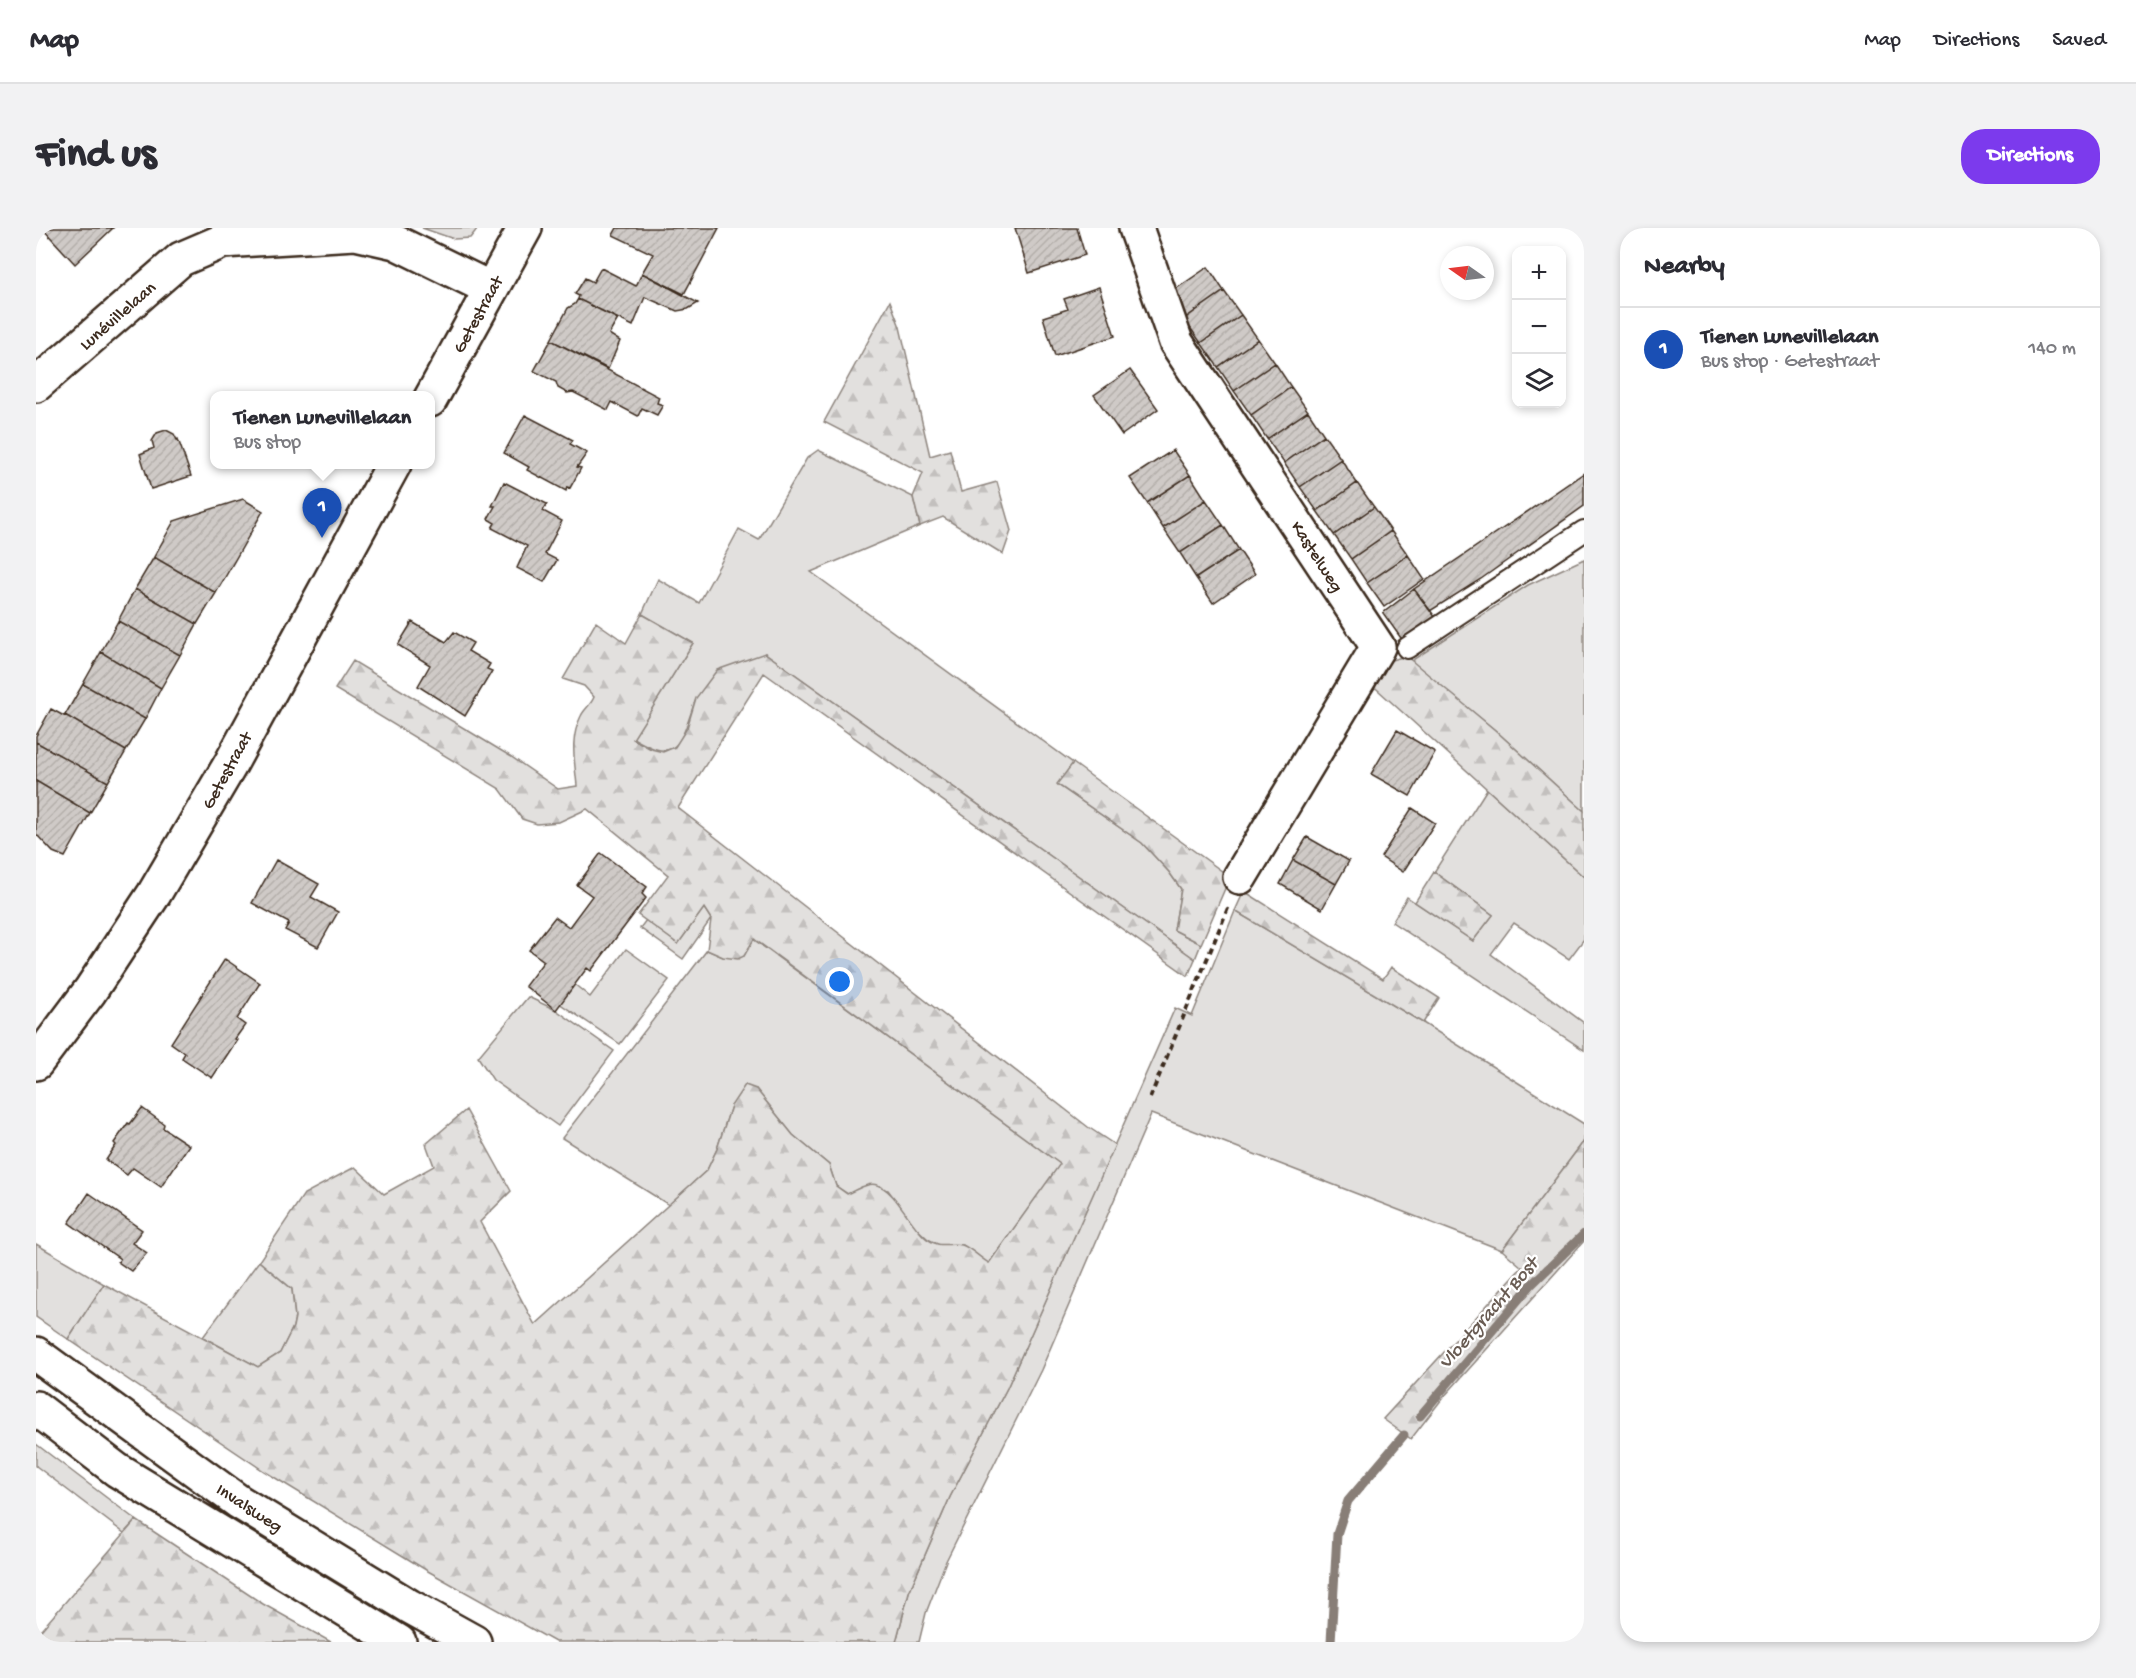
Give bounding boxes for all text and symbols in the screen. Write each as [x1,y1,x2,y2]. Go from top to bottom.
text: Map [30,25,79,58]
text: Map [1864,29,1901,54]
text: Directions [1934,29,2019,54]
text: Saved [2052,29,2106,54]
button: Directions [1961,129,2100,184]
text: Find us [36,132,156,181]
north arrow [1440,246,1494,300]
map controls [1512,246,1566,408]
button: + [1512,246,1566,300]
text: Nearby [1644,252,1725,283]
street label: Getestraat [449,272,510,357]
street label: Lunévillelaan [76,278,161,356]
button: − [1512,300,1566,354]
text: Tienen Lunevillelaan [1701,325,1878,351]
text: 1 [1659,338,1668,361]
text: 140 m [2028,338,2076,361]
text: Bus stop · Getestraat [1701,351,1879,374]
button: layers [1512,354,1566,408]
popup [210,391,435,469]
text: Tienen Lunevillelaan [234,406,411,432]
text: Bus stop [234,432,301,455]
pin: 1 [302,488,342,538]
street label: Kastelweg [1285,518,1347,597]
street label: Getestraat [198,728,259,813]
your location [825,967,854,996]
water label: Vloetgracht Bost [1435,1251,1547,1375]
street label: Invalsweg [212,1480,286,1538]

